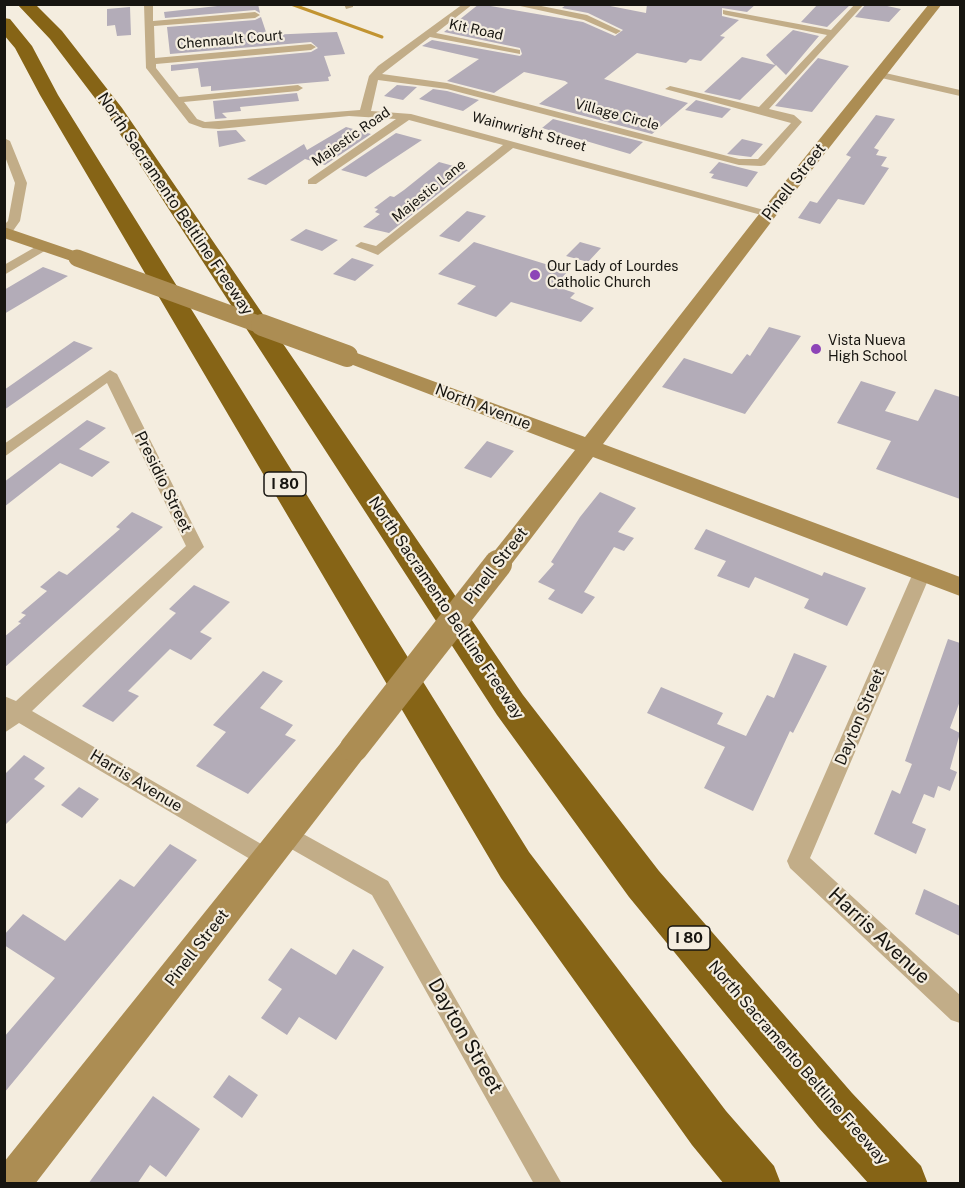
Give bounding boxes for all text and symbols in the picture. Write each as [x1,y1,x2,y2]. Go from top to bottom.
street label: Kit Road [447,16,505,44]
street label: Chennault Court [176,27,284,53]
street label: North Sacramento Beltline Freeway [93,89,257,319]
street label: Village Circle [573,96,661,134]
street label: Majestic Road [309,104,393,170]
street label: Wainwright Street [470,109,588,155]
street label: Pinell Street [758,140,830,224]
street label: Majestic Lane [389,156,469,226]
place label: Our Lady of Lourdes Catholic Church [547,259,678,292]
marker: Our Lady of Lourdes Catholic Church [528,268,542,282]
place label: Vista Nueva High School [828,333,907,366]
marker: Vista Nueva High School [809,342,823,356]
street label: North Avenue [432,380,534,434]
street label: Presidio Street [130,428,196,536]
road number: I 80 [264,472,306,496]
street label: North Sacramento Beltline Freeway [364,493,528,723]
street label: Pinell Street [460,524,532,608]
street label: Dayton Street [831,666,889,768]
street label: Harris Avenue [86,746,186,816]
street label: Harris Avenue [823,883,935,989]
street label: Pinell Street [161,906,233,990]
road number: I 80 [668,926,710,950]
street label: North Sacramento Beltline Freeway [704,957,892,1169]
street label: Dayton Street [422,974,508,1098]

